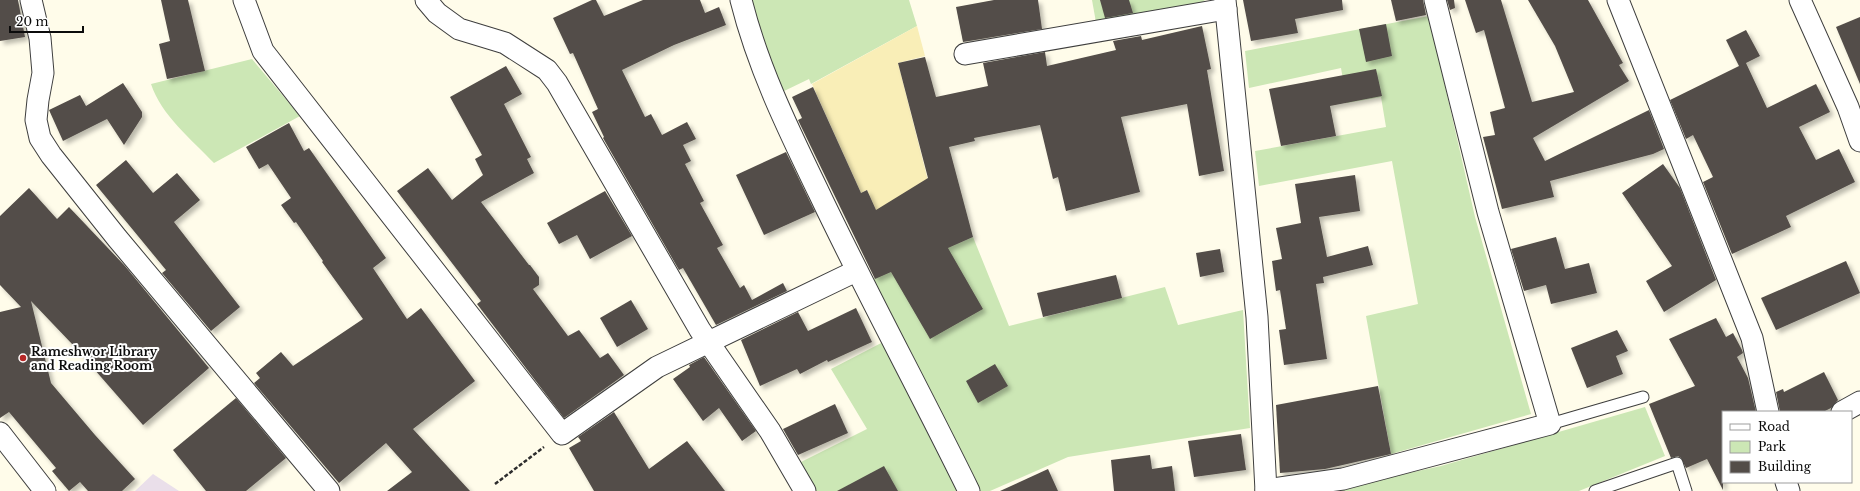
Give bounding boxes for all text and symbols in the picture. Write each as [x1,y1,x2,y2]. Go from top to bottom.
scale bar [10,8,83,34]
text: 20 m [16,14,48,29]
place label: Rameshwor Library and Reading Room [31,344,157,373]
marker: Rameshwor Library and Reading Room [18,353,28,363]
legend [1722,411,1852,483]
text: Road [1758,419,1790,434]
text: Park [1758,439,1786,454]
text: Building [1758,459,1812,474]

